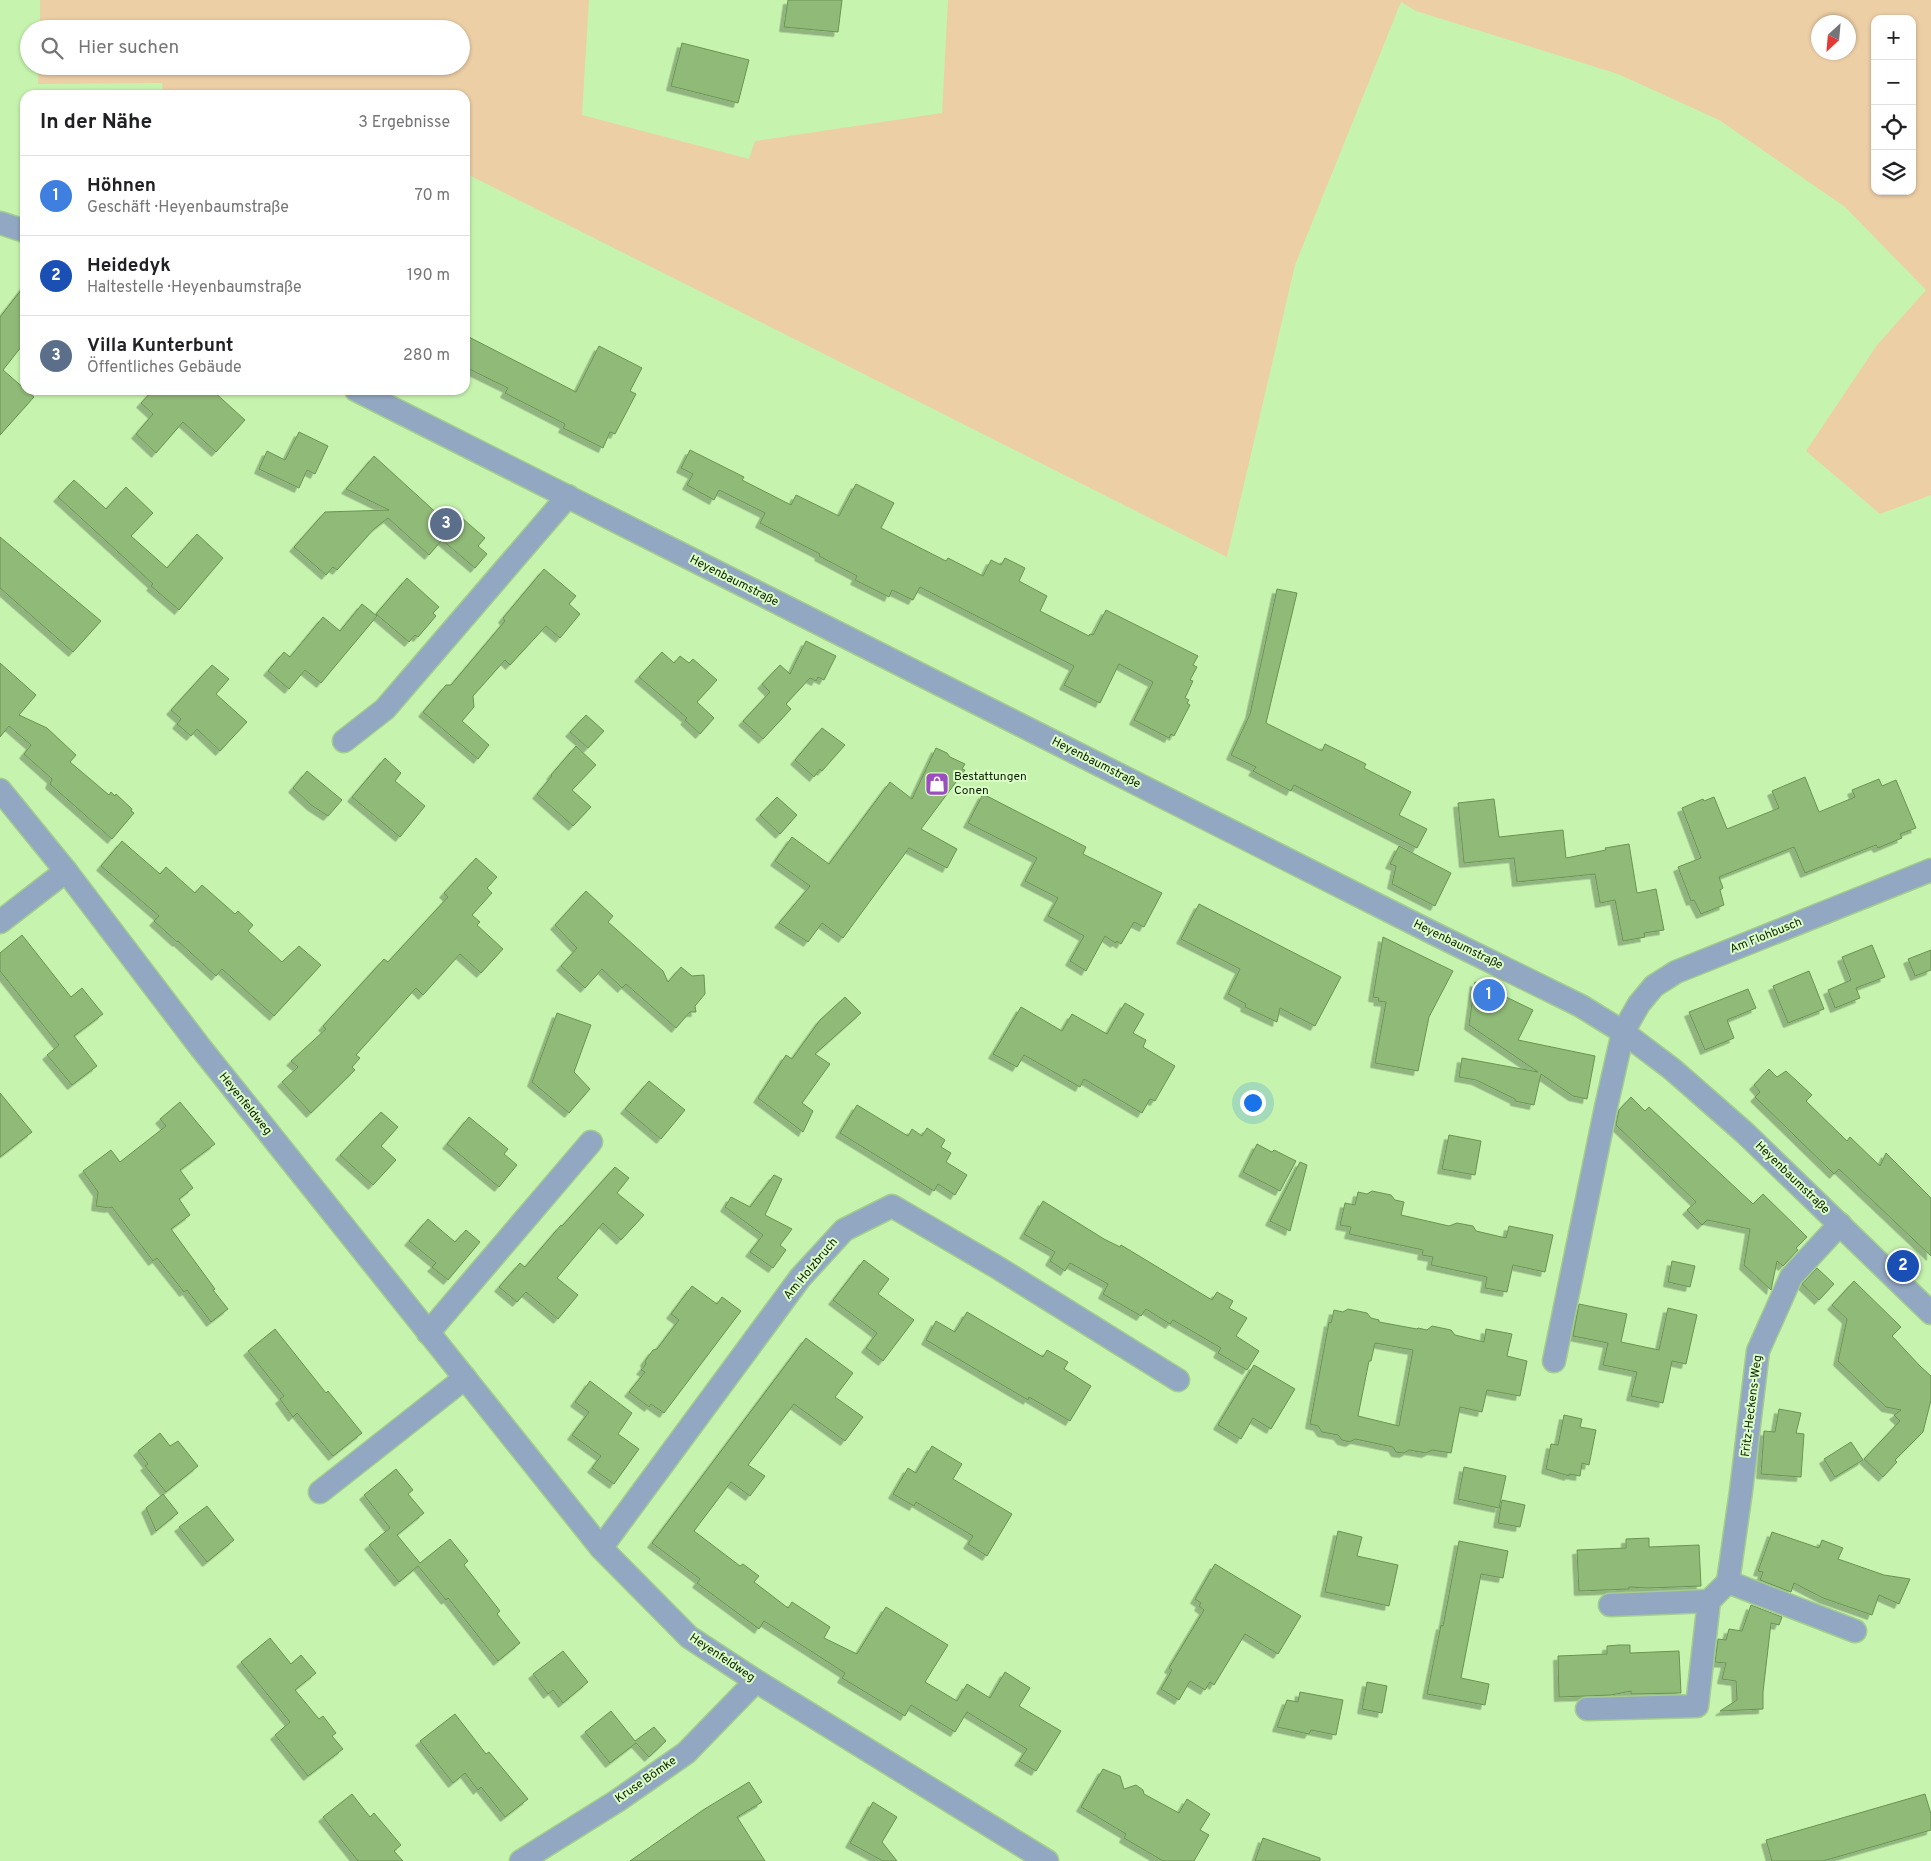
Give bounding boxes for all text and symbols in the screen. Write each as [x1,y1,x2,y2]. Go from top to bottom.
north arrow [1811,15,1856,60]
map controls [1871,15,1916,195]
button: + [1871,15,1916,60]
search box [20,20,470,75]
icon: search [38,34,66,62]
text: Hier suchen [78,36,179,60]
button: − [1871,60,1916,105]
button: locate [1871,105,1916,150]
text: In der Nähe [40,109,152,136]
text: 3 Ergebnisse [358,113,450,133]
button: layers [1871,150,1916,195]
text: Höhnen [87,174,156,198]
text: 1 [53,186,59,206]
text: 70 m [415,186,450,206]
text: Geschäft · Heyenbaumstraße [87,198,289,218]
text: Heidedyk [87,254,171,278]
text: 2 [51,266,61,286]
text: 190 m [407,266,450,286]
text: Haltestelle · Heyenbaumstraße [87,278,302,298]
text: Villa Kunterbunt [87,334,233,358]
text: 3 [51,346,61,366]
text: 280 m [403,346,450,366]
text: Öffentliches Gebäude [87,358,242,378]
pin: 3 [430,505,462,543]
street label: Heyenbaumstraße [687,552,781,610]
street label: Heyenbaumstraße [1049,734,1143,792]
place label: Bestattungen Conen [954,769,1027,799]
shop icon: Bestattungen Conen [924,771,950,797]
street label: Am Flohbusch [1728,914,1804,958]
street label: Heyenbaumstraße [1411,916,1505,974]
pin: 1 [1473,976,1505,1014]
street label: Heyenfeldweg [215,1069,275,1139]
your location [1240,1090,1266,1116]
street label: Heyenbaumstraße [1751,1138,1833,1218]
street label: Am Holzbruch [780,1235,842,1303]
pin: 2 [1887,1247,1919,1285]
street label: Fritz-Heckens-Weg [1738,1354,1766,1458]
street label: Heyenfeldweg [686,1630,758,1686]
street label: Kruse Bömke [612,1753,680,1807]

